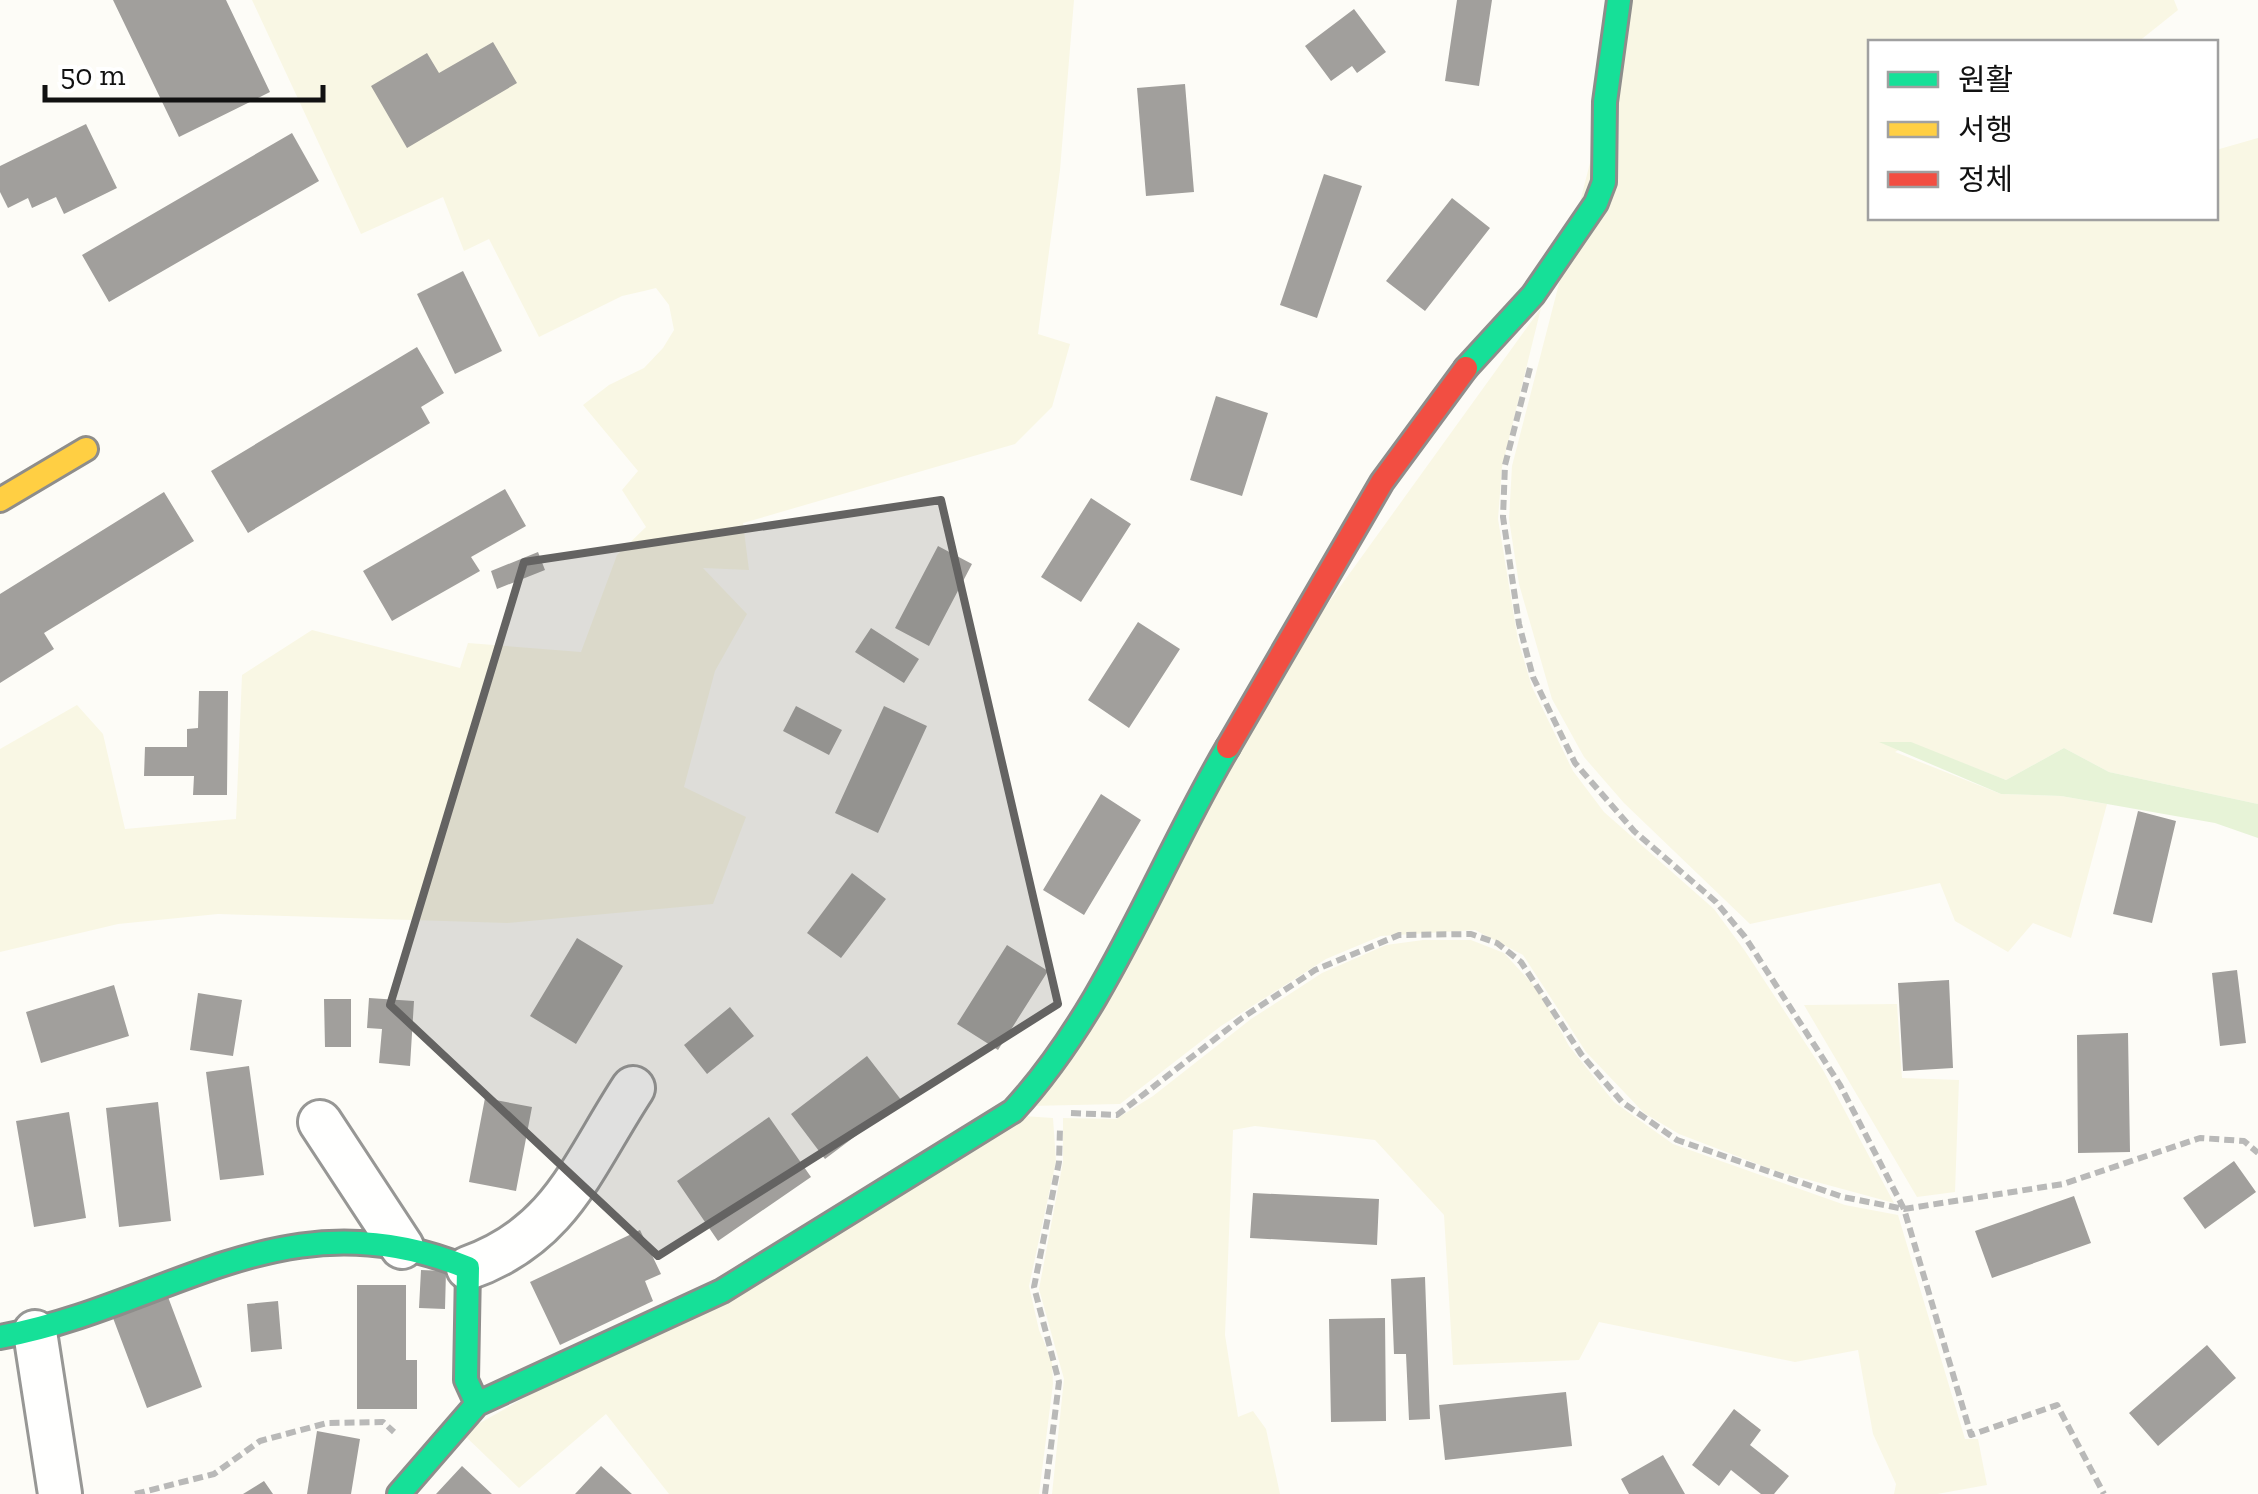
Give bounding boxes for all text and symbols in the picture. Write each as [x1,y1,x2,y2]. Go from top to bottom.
scale bar [45,40,322,102]
legend [1868,40,2218,220]
text: 50 m [60,57,125,93]
text: 원활 [1958,62,2013,98]
text: 서행 [1958,112,2013,148]
text: 정체 [1958,162,2013,198]

